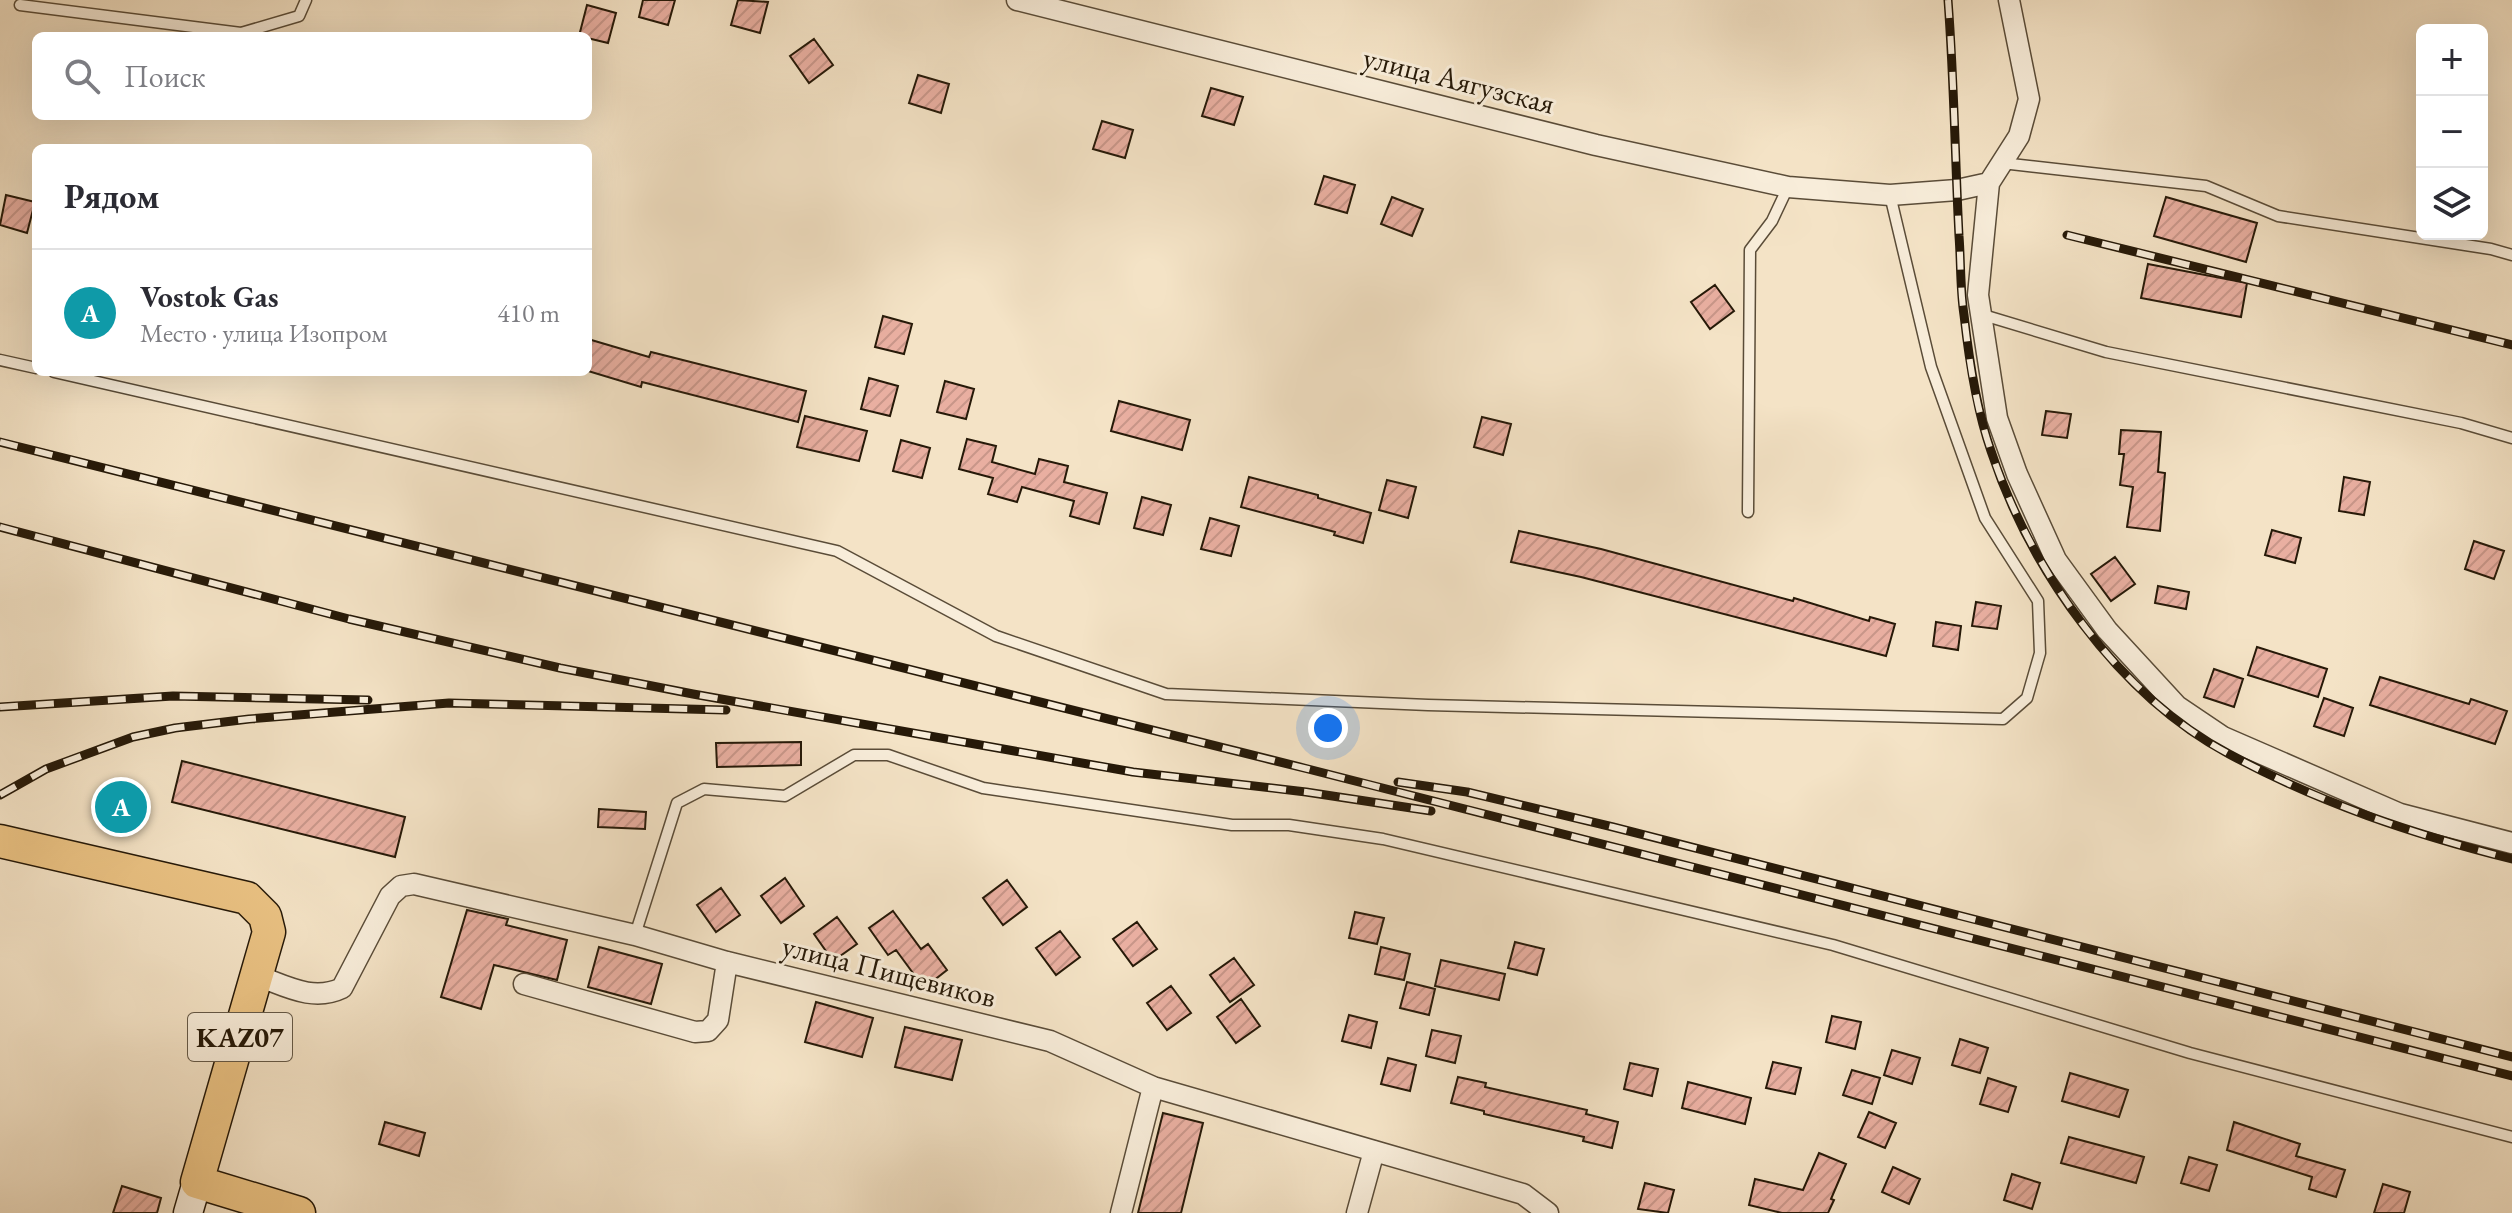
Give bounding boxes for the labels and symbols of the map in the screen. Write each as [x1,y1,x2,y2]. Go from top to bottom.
street label: улица Аягузская [1359,37,1559,123]
your location [1308,708,1348,748]
pin: A [95,777,147,837]
street label: улица Пищевиков [778,926,1000,1016]
road number: KAZ07 [188,1013,292,1061]

